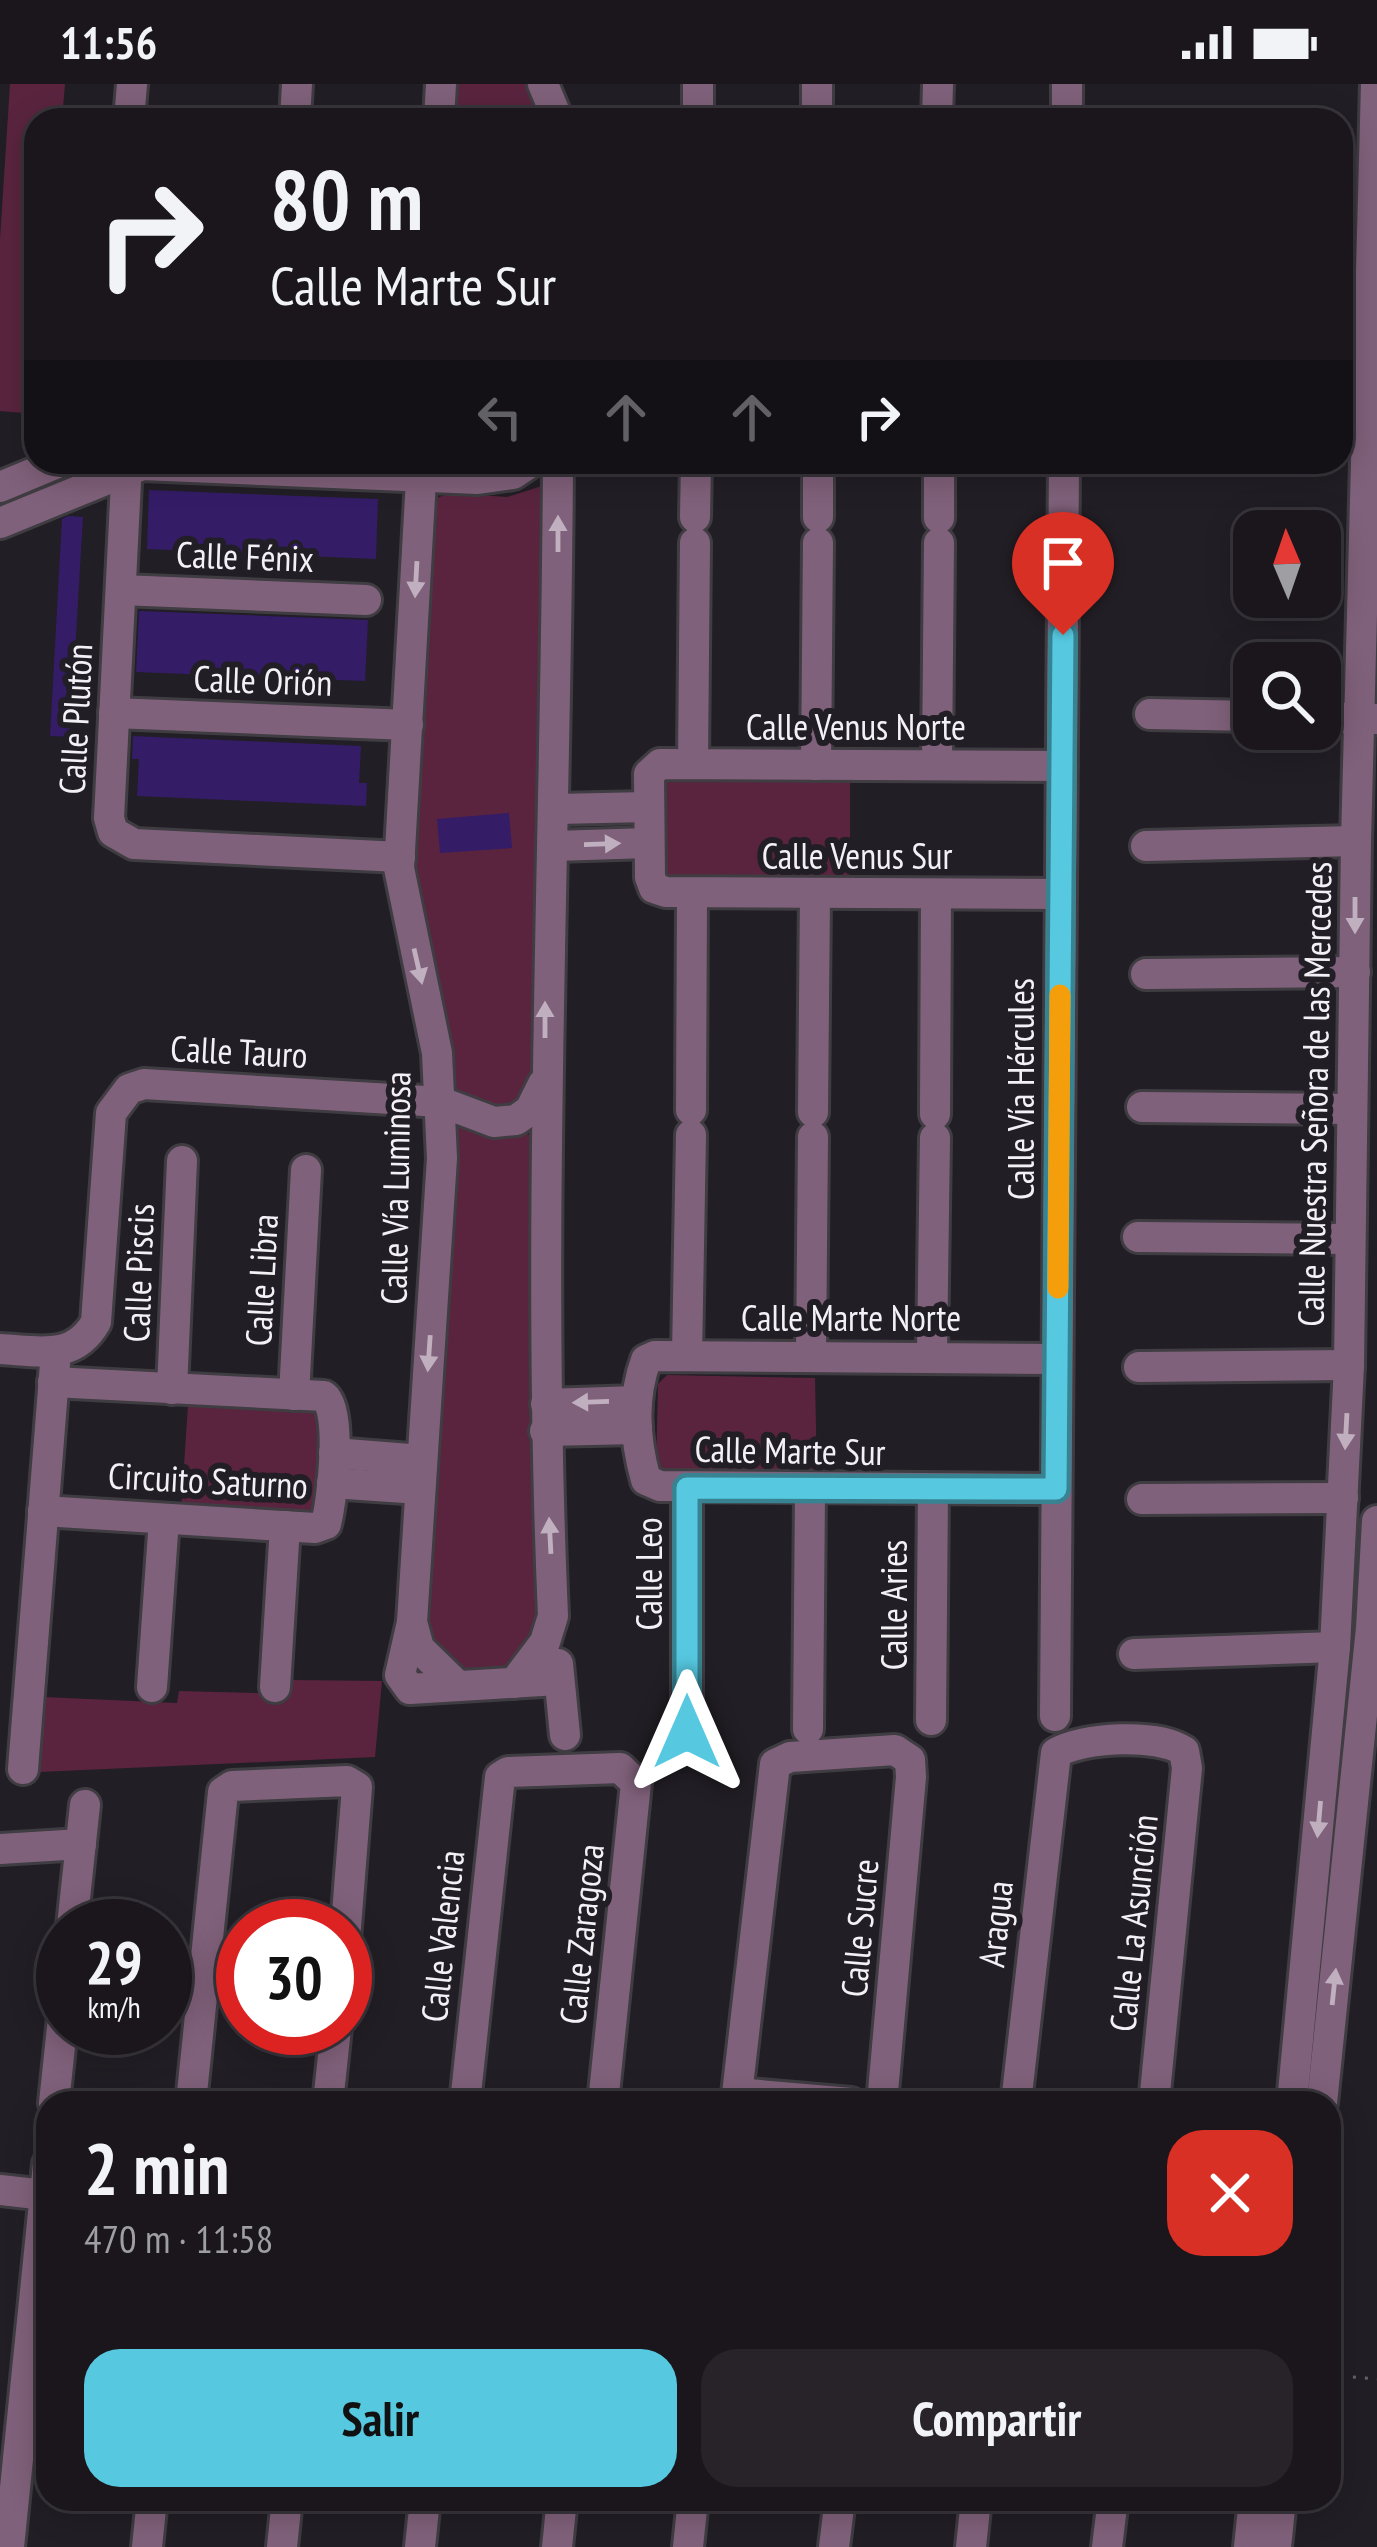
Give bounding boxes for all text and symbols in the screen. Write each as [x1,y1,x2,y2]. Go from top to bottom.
text: 11:56 [60,13,157,71]
text: 80 m [270,144,423,253]
icon: right [72,156,228,312]
text: Calle Marte Sur [270,250,556,320]
icon: left [467,384,533,450]
icon: ahead [593,384,659,450]
icon: ahead [719,384,785,450]
icon: right [845,384,911,450]
north arrow [1233,510,1341,618]
map controls [1233,510,1341,750]
pin [1012,512,1114,635]
one-way arrow [548,514,567,552]
street label: Calle Fénix [175,530,315,582]
icon: arrive [1030,530,1096,596]
one-way arrow [406,561,425,599]
street label: Calle Plutón [48,642,102,796]
button: search [1233,642,1341,750]
street label: Calle Orión [193,654,333,706]
street label: Calle Venus Norte [746,703,966,750]
street label: Calle Venus Sur [762,832,952,879]
one-way arrow [584,835,622,854]
street label: Calle Nuestra Señora de las Mercedes [1286,861,1342,1327]
one-way arrow [1345,897,1365,935]
one-way arrow [409,948,428,986]
street label: Calle Vía Hércules [997,978,1044,1200]
one-way arrow [535,1000,555,1038]
street label: Calle Tauro [169,1024,309,1078]
street label: Calle Vía Luminosa [369,1071,421,1305]
street label: Calle Piscis [112,1203,164,1343]
street label: Calle Libra [234,1213,288,1347]
street label: Calle Marte Norte [741,1294,961,1341]
one-way arrow [419,1335,438,1373]
one-way arrow [571,1393,609,1412]
one-way arrow [1336,1412,1355,1450]
street label: Calle Marte Sur [694,1425,886,1475]
street label: Circuito Saturno [107,1451,309,1509]
one-way arrow [540,1516,559,1554]
street label: Calle Leo [625,1517,672,1631]
street label: Calle Aries [870,1540,917,1670]
position arrow [624,1669,750,1795]
one-way arrow [1309,1801,1328,1839]
street label: Calle La Asunción [1098,1812,1168,2034]
street label: Calle Zaragoza [548,1842,614,2026]
street label: Calle Valencia [410,1848,474,2024]
street label: Calle Sucre [830,1857,888,1999]
street label: Aragua [967,1878,1023,1970]
speed limit sign: 30 [216,1899,372,2055]
text: 29 [85,1923,143,2001]
one-way arrow [1325,1968,1344,2005]
text: km/h [87,1987,141,2026]
text: 2 min [84,2121,229,2214]
button: close [1167,2130,1293,2256]
text: 470 m · 11:58 [84,2213,273,2264]
button: Salir [84,2349,677,2487]
button: Compartir [701,2349,1293,2487]

